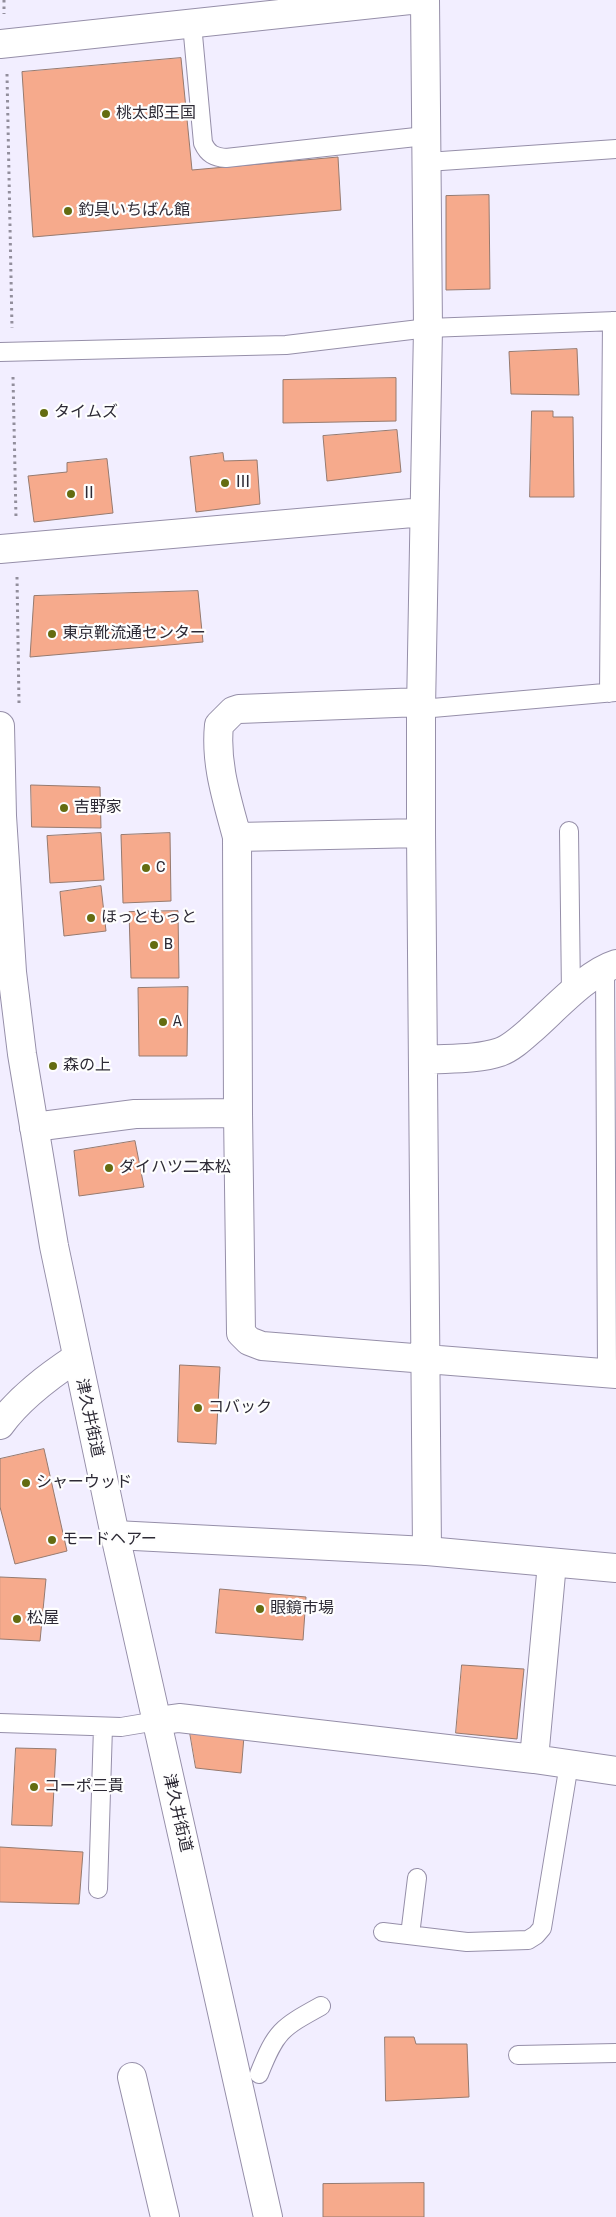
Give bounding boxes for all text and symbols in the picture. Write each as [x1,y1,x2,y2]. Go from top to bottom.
place label: 桃太郎王国 [116,104,196,124]
marker: 桃太郎王国 [100,108,112,120]
place label: 釣具いちばん館 [78,201,190,221]
marker: 釣具いちばん館 [62,205,74,217]
place label: タイムズ [54,403,118,423]
marker: タイムズ [38,407,50,419]
place label: Ⅲ [235,473,251,493]
marker: Ⅲ [219,477,231,489]
place label: Ⅱ [81,484,97,504]
marker: Ⅱ [65,488,77,500]
place label: 東京靴流通センター [62,624,206,644]
marker: 東京靴流通センター [46,628,58,640]
place label: 吉野家 [74,798,122,818]
marker: 吉野家 [58,802,70,814]
place label: C [156,858,165,878]
marker: C [140,862,152,874]
place label: ほっともっと [101,908,197,928]
marker: ほっともっと [85,912,97,924]
place label: B [164,935,173,955]
marker: B [148,939,160,951]
place label: A [173,1012,182,1032]
marker: A [157,1016,169,1028]
place label: 森の上 [63,1056,111,1076]
marker: 森の上 [47,1060,59,1072]
place label: ダイハツ二本松 [119,1158,231,1178]
marker: ダイハツ二本松 [103,1162,115,1174]
street label: 津久井街道 [71,1377,107,1459]
place label: コバック [208,1398,272,1418]
marker: コバック [192,1402,204,1414]
place label: シャーウッド [36,1473,132,1493]
marker: シャーウッド [20,1477,32,1489]
place label: モードヘアー [62,1530,157,1550]
marker: モードヘアー [46,1534,58,1546]
place label: 眼鏡市場 [270,1599,334,1619]
marker: 眼鏡市場 [254,1603,266,1615]
place label: 松屋 [27,1609,59,1629]
marker: 松屋 [11,1613,23,1625]
street label: 津久井街道 [159,1772,195,1854]
place label: コーポ三貴 [44,1777,124,1797]
marker: コーポ三貴 [28,1781,40,1793]

